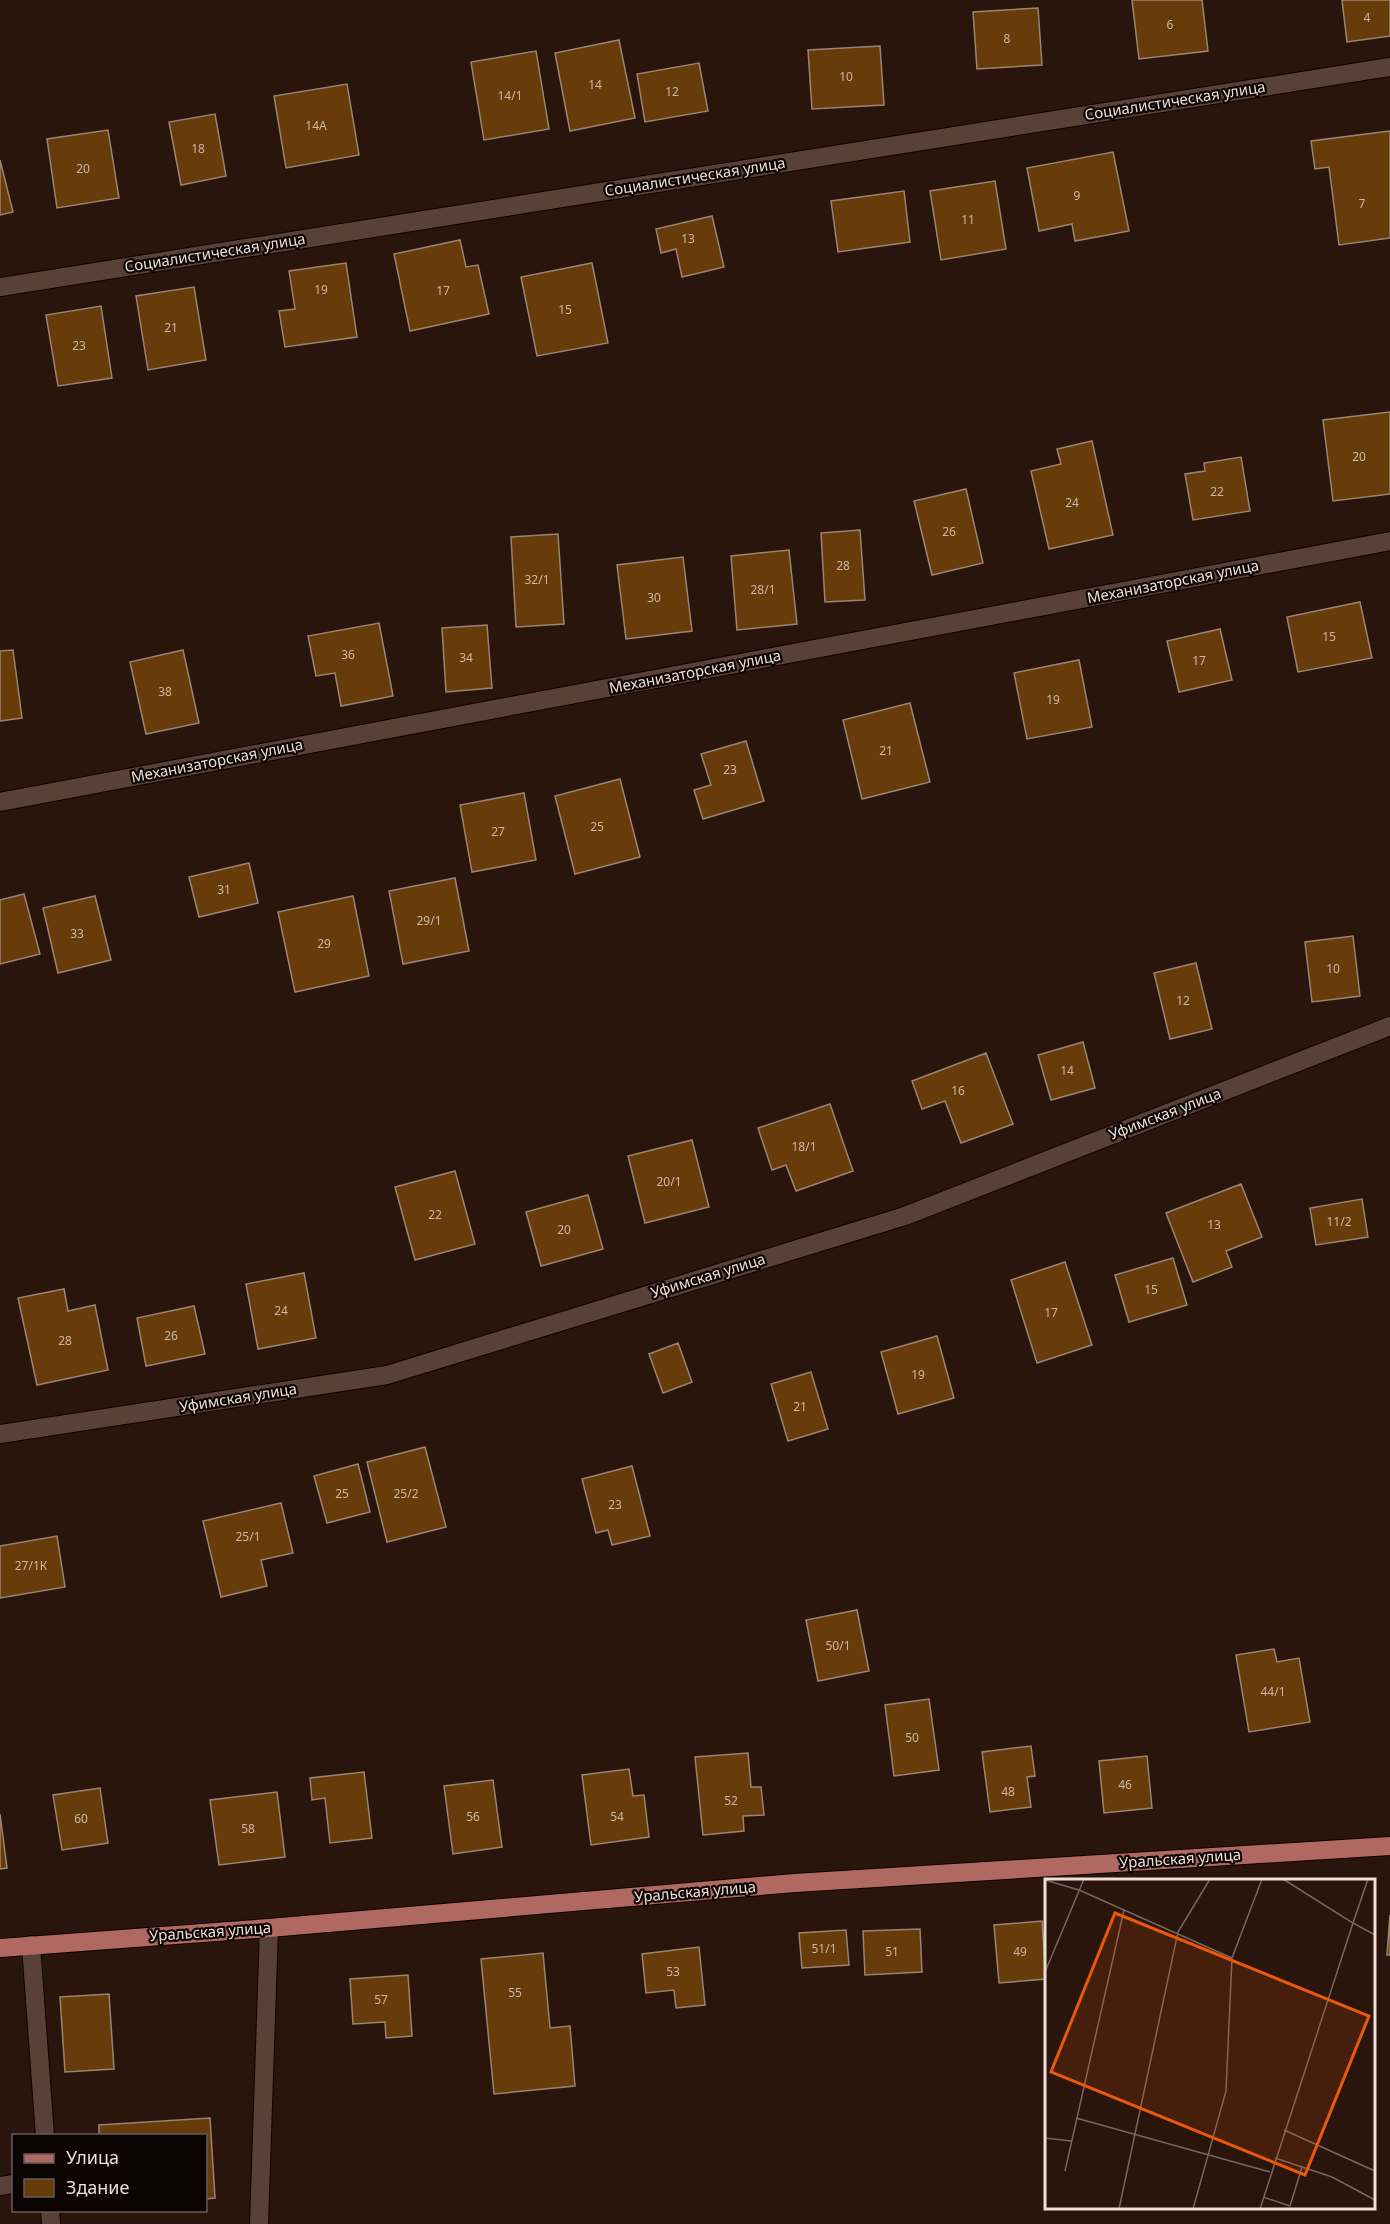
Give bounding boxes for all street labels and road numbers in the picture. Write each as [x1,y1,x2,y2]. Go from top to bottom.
street label: Социалистическая улица [1083,76,1267,124]
street label: Социалистическая улица [603,152,787,200]
street label: Социалистическая улица [123,228,307,276]
street label: Механизаторская улица [1085,555,1260,607]
street label: Механизаторская улица [607,645,782,697]
street label: Механизаторская улица [129,734,304,786]
street label: Уфимская улица [1106,1082,1224,1144]
street label: Уфимская улица [648,1248,767,1302]
street label: Уфимская улица [178,1378,298,1416]
street label: Уральская улица [1118,1844,1241,1872]
street label: Уральская улица [633,1876,757,1906]
street label: Уральская улица [148,1917,271,1945]

